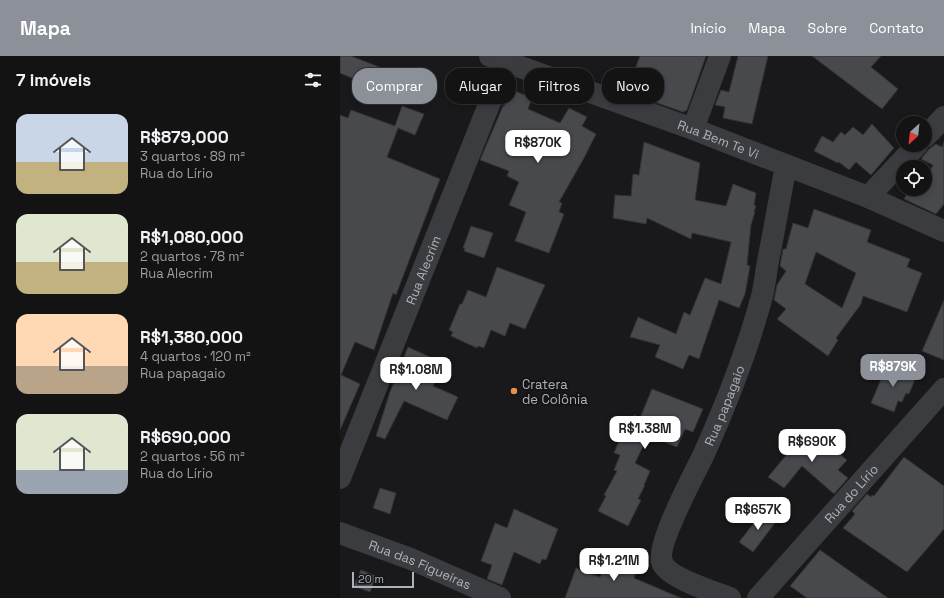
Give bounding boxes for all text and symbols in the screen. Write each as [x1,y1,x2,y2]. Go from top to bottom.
text: Mapa [20,16,71,41]
text: Início [690,19,726,37]
text: Mapa [748,19,786,37]
text: Sobre [808,19,847,37]
text: Contato [869,19,924,37]
chip: Comprar [352,68,437,104]
chip: Alugar [445,68,516,104]
chip: Filtros [524,68,594,104]
chip: Novo [602,68,664,104]
text: 7 imóveis [16,69,91,91]
icon: filters [302,69,324,91]
street label: Rua Bem Te Vi [675,116,761,163]
north arrow [896,116,932,152]
map controls [896,116,932,196]
text: R$879,000 [140,126,229,148]
icon: home [48,130,96,178]
pin: R$870K [505,130,571,164]
text: R$870K [514,134,562,151]
text: 3 quartos · 89 m² [140,148,245,165]
button: locate [896,160,932,196]
text: Rua do Lírio [140,165,213,182]
text: R$1,080,000 [140,226,243,248]
icon: home [48,230,96,278]
street label: Rua Alecrim [402,233,445,307]
text: 2 quartos · 78 m² [140,248,244,265]
text: Rua Alecrim [140,265,213,282]
text: R$1,380,000 [140,326,243,348]
icon: home [48,330,96,378]
text: 4 quartos · 120 m² [140,348,251,365]
pin: R$879K [860,354,926,388]
pin: R$1.08M [379,357,453,391]
text: R$879K [869,358,917,375]
text: R$1.08M [389,361,443,378]
street label: Rua papagaio [701,363,748,449]
text: Rua papagaio [140,365,226,382]
place label: Cratera de Colônia [522,376,588,408]
marker: Cratera de Colônia [509,386,519,396]
pin: R$1.38M [608,416,682,450]
text: R$1.38M [618,420,672,437]
text: R$690,000 [140,426,231,448]
pin: R$690K [779,429,845,463]
icon: home [48,430,96,478]
text: R$690K [788,433,836,450]
text: 2 quartos · 56 m² [140,448,245,465]
street label: Rua do Lírio [821,461,882,527]
text: Rua do Lírio [140,465,213,482]
pin: R$657K [725,497,791,531]
text: R$657K [734,501,782,518]
street label: Rua das Figueiras [366,536,474,593]
pin: R$1.21M [577,548,651,582]
text: R$1.21M [589,552,639,569]
scale bar [352,570,414,589]
text: 20 m [358,572,384,586]

